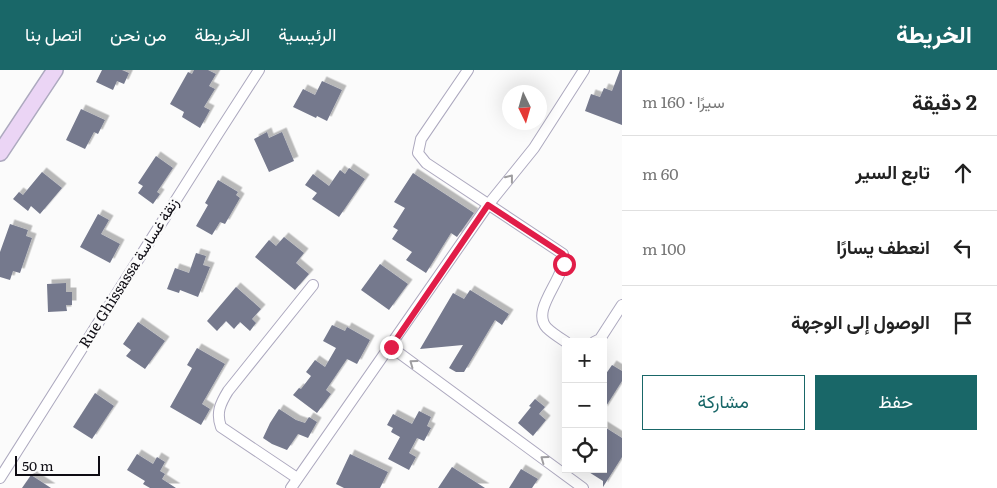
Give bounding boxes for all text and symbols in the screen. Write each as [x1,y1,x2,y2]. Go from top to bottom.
text: الخريطة [896,15,972,50]
text: اتصل بنا [25,20,82,47]
text: من نحن [110,20,167,47]
text: الخريطة [195,20,250,47]
text: الرئيسية [278,20,336,47]
north arrow [502,85,547,130]
text: 2 دقيقة [912,85,977,116]
text: سيرًا · 160 m [642,89,725,113]
text: تابع السير [855,157,930,185]
icon: ahead [949,159,977,187]
text: 60 m [642,161,679,185]
one-way arrow [504,175,512,184]
street label: Rue Ghissassa زنقة غساسة [72,193,183,352]
text: انعطف يسارًا [836,232,930,260]
icon: left [949,234,977,262]
text: 100 m [642,236,686,260]
route start [553,253,576,276]
text: الوصول إلى الوجهة [791,307,930,335]
icon: arrive [949,309,977,337]
route end [380,336,403,359]
map controls [562,338,607,473]
button: + [562,338,607,383]
one-way arrow [409,360,419,369]
button: مشاركة [642,375,805,430]
button: حفظ [815,375,977,430]
button: − [562,383,607,428]
button: locate [562,428,607,473]
scale bar [15,453,100,476]
text: 50 m [22,455,54,475]
one-way arrow [540,456,550,465]

